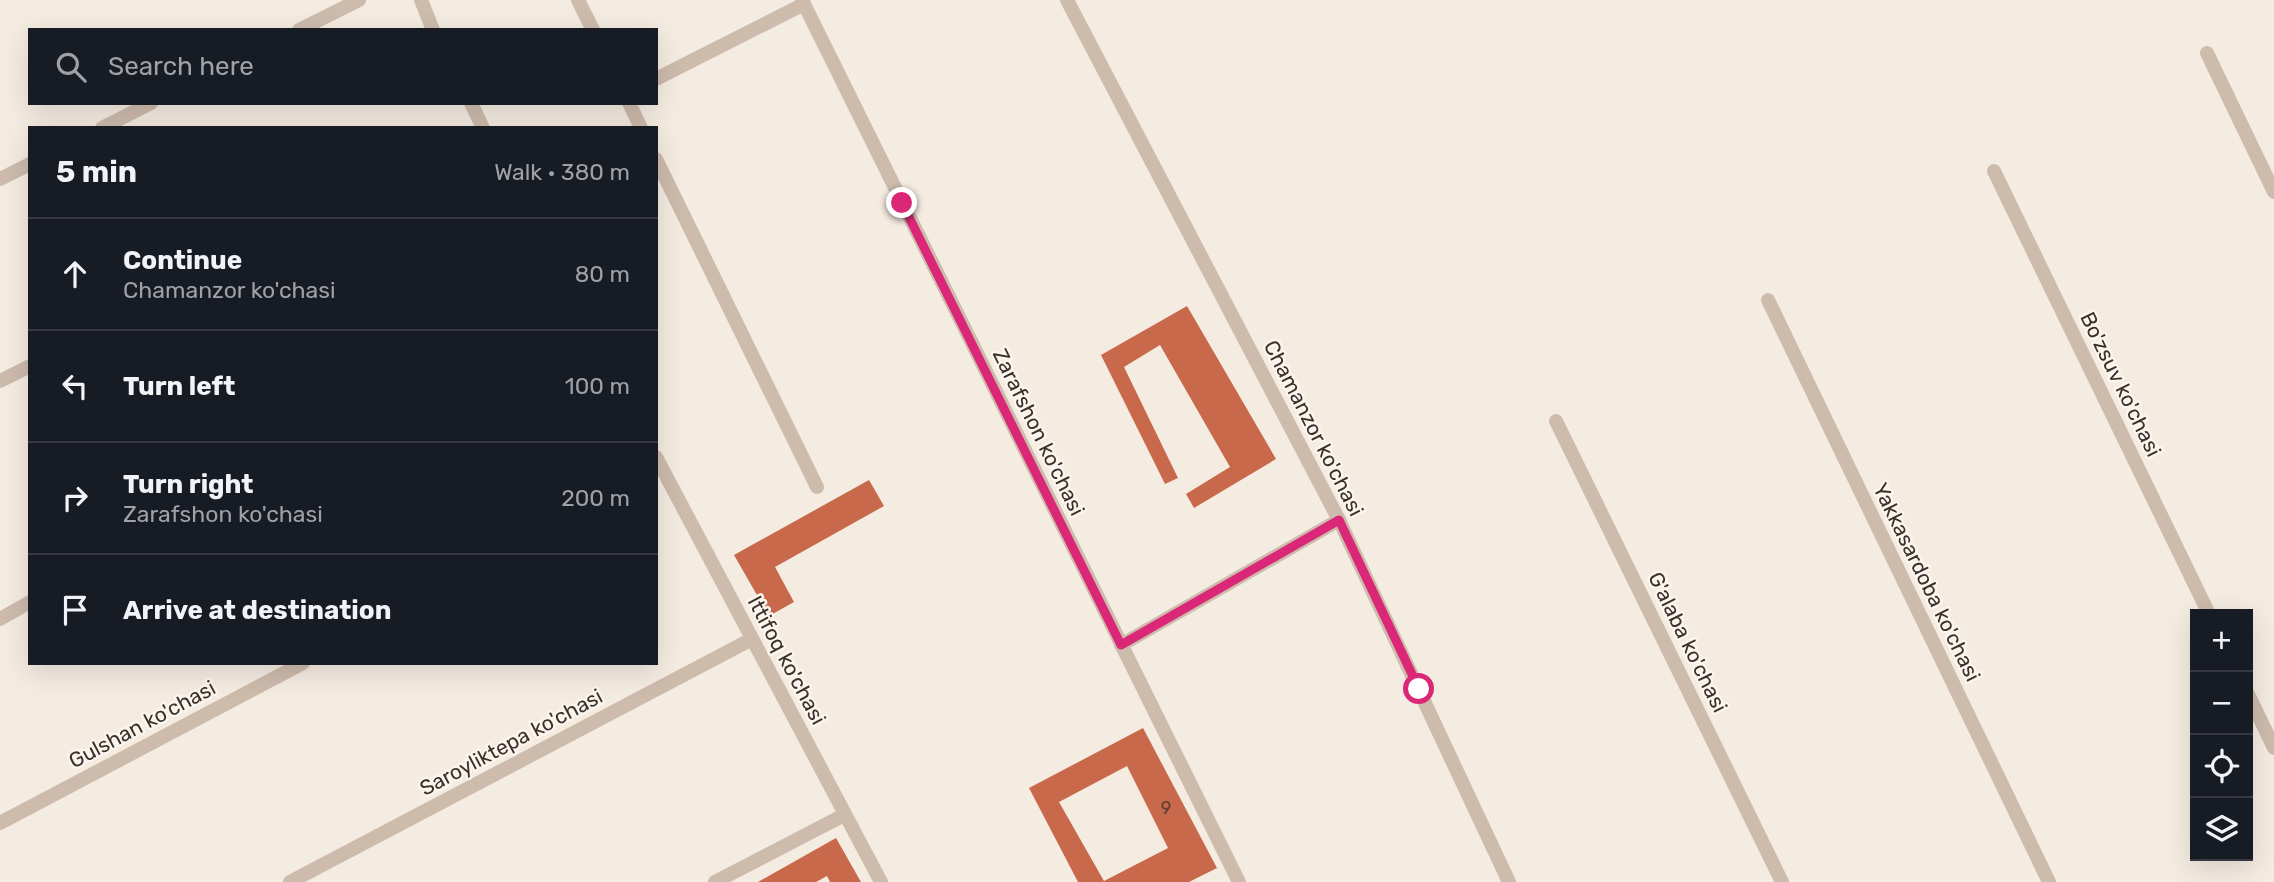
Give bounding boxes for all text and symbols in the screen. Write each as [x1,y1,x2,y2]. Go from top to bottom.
search box [28,28,658,105]
icon: search [52,48,90,86]
text: Search here [108,51,254,82]
text: 5 min [56,154,137,190]
text: Walk · 380 m [494,158,630,186]
route end [886,187,917,218]
text: Continue [123,245,242,276]
icon: ahead [56,255,94,293]
text: 80 m [575,260,630,288]
text: Chamanzor ko'chasi [123,276,336,304]
street label: Bo'zsuv ko'chasi [2075,308,2167,460]
street label: Chamanzor ko'chasi [1259,336,1369,520]
street label: Zarafshon ko'chasi [988,345,1090,519]
icon: left [56,367,94,405]
text: Turn left [123,371,235,402]
text: 100 m [565,372,630,400]
text: Turn right [123,469,253,500]
icon: right [56,479,94,517]
street label: Yakkasardoba ko'chasi [1868,479,1986,685]
text: 200 m [561,484,630,512]
text: Zarafshon ko'chasi [123,500,323,528]
street label: G'alaba ko'chasi [1643,568,1733,716]
icon: arrive [56,591,94,629]
street label: Ittifoq ko'chasi [743,591,831,729]
text: Arrive at destination [123,595,391,626]
map controls [2190,609,2253,861]
button: + [2190,609,2253,672]
button: − [2190,672,2253,735]
route start [1403,673,1434,704]
street label: Gulshan ko'chasi [64,675,220,773]
street label: Saroyliktepa ko'chasi [415,683,607,801]
button: locate [2190,735,2253,798]
house number: 9 [1161,797,1171,819]
button: layers [2190,798,2253,861]

